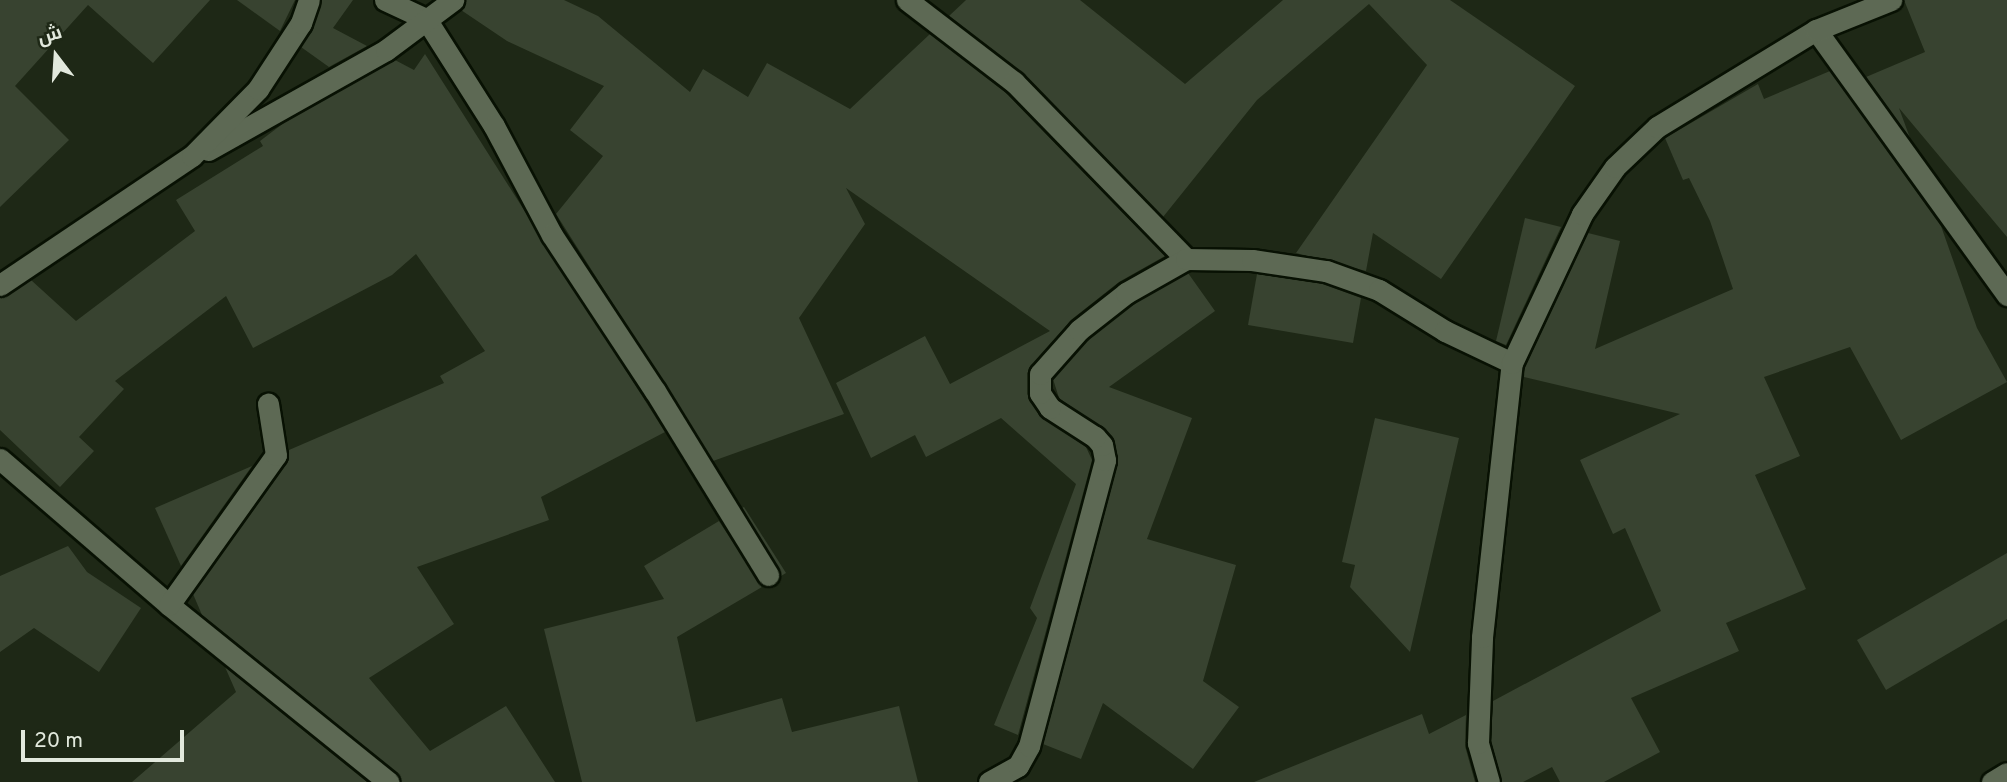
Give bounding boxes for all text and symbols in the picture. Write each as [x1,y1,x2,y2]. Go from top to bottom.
north arrow [21,21,91,91]
text: ش [35,21,65,51]
scale bar [24,716,187,760]
text: 20 m [34,728,83,755]

